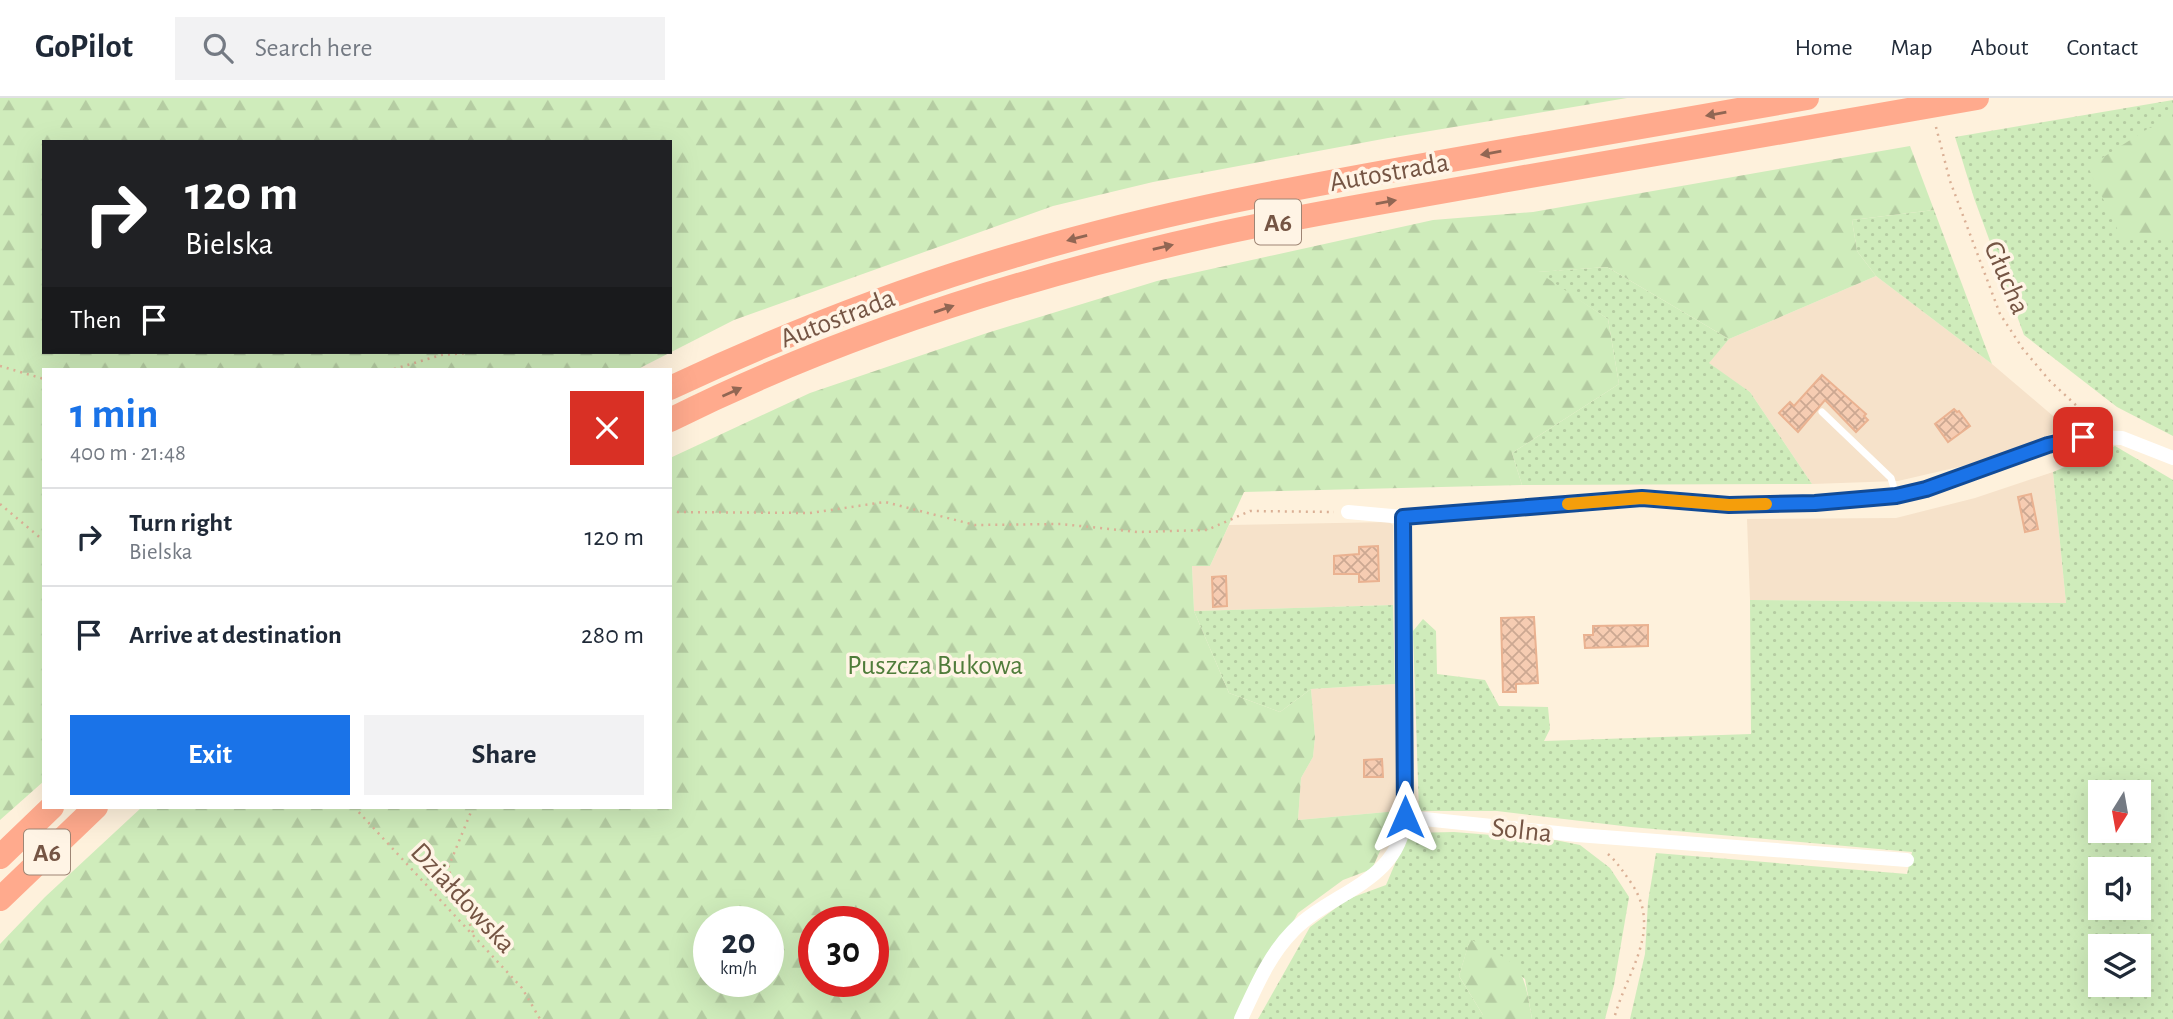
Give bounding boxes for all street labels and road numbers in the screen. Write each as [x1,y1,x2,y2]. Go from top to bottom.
street label: Autostrada [1328,149,1451,197]
road number: A6 [1255,200,1301,244]
street label: Głucha [1978,237,2034,319]
street label: Autostrada [776,284,899,354]
street label: Solna [1490,814,1553,848]
road number: A6 [24,830,70,874]
street label: Działdowska [405,838,520,959]

